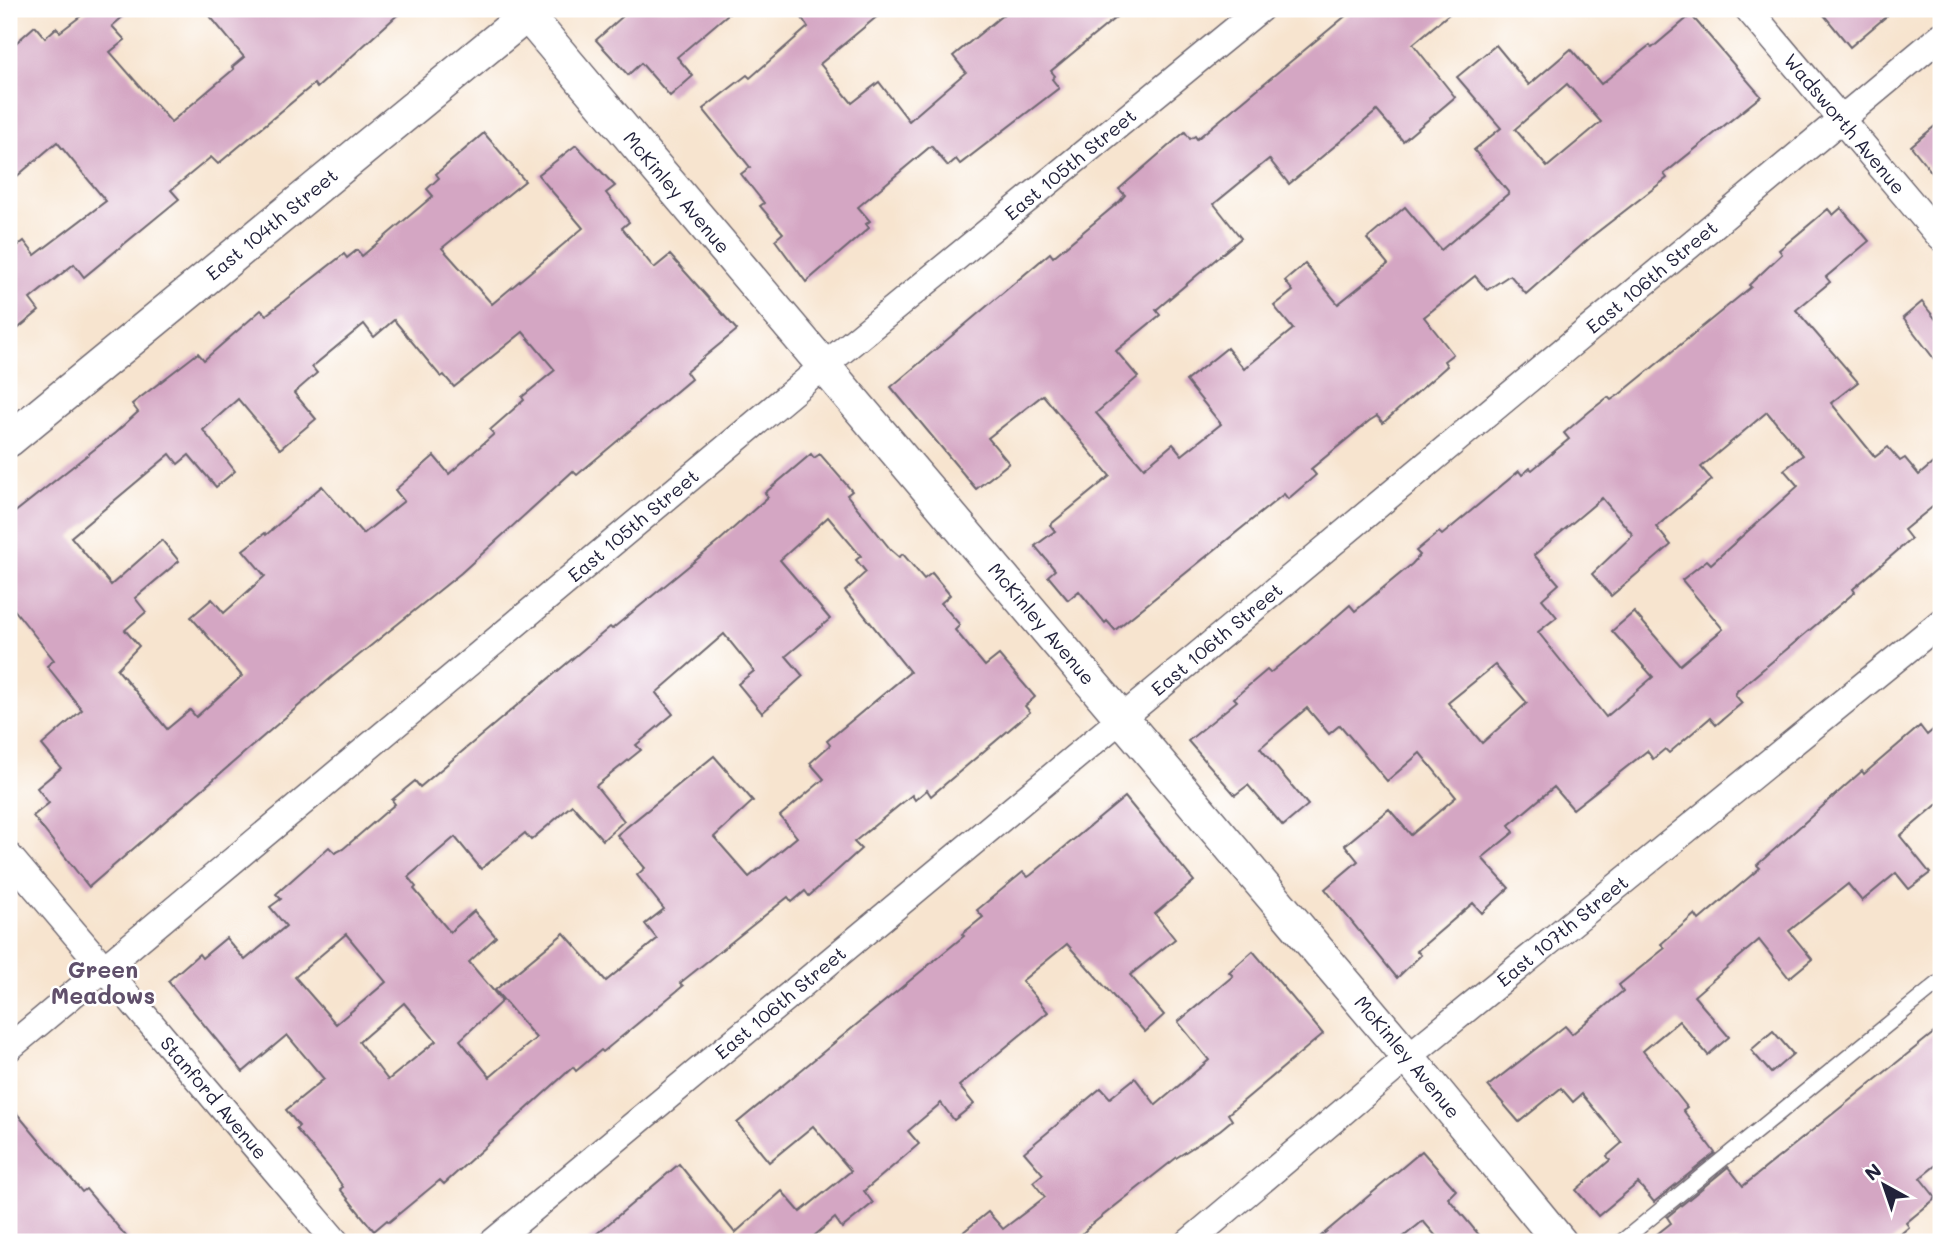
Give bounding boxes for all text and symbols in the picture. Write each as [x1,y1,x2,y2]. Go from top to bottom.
street label: Wadsworth Avenue [1779,48,1911,199]
street label: East 105th Street [999,102,1141,225]
street label: McKinley Avenue [619,126,736,258]
street label: East 104th Street [200,162,343,285]
street label: East 106th Street [1580,214,1722,339]
street label: East 105th Street [562,463,704,587]
street label: McKinley Avenue [983,557,1101,690]
street label: East 106th Street [1146,577,1287,701]
street label: East 107th Street [1491,869,1633,992]
street label: East 106th Street [709,940,851,1064]
district label: Green Meadows [51,954,155,1010]
street label: McKinley Avenue [1349,990,1466,1123]
street label: Stanford Avenue [155,1031,273,1164]
north arrow [1848,1150,1918,1220]
text: N [1859,1157,1886,1186]

